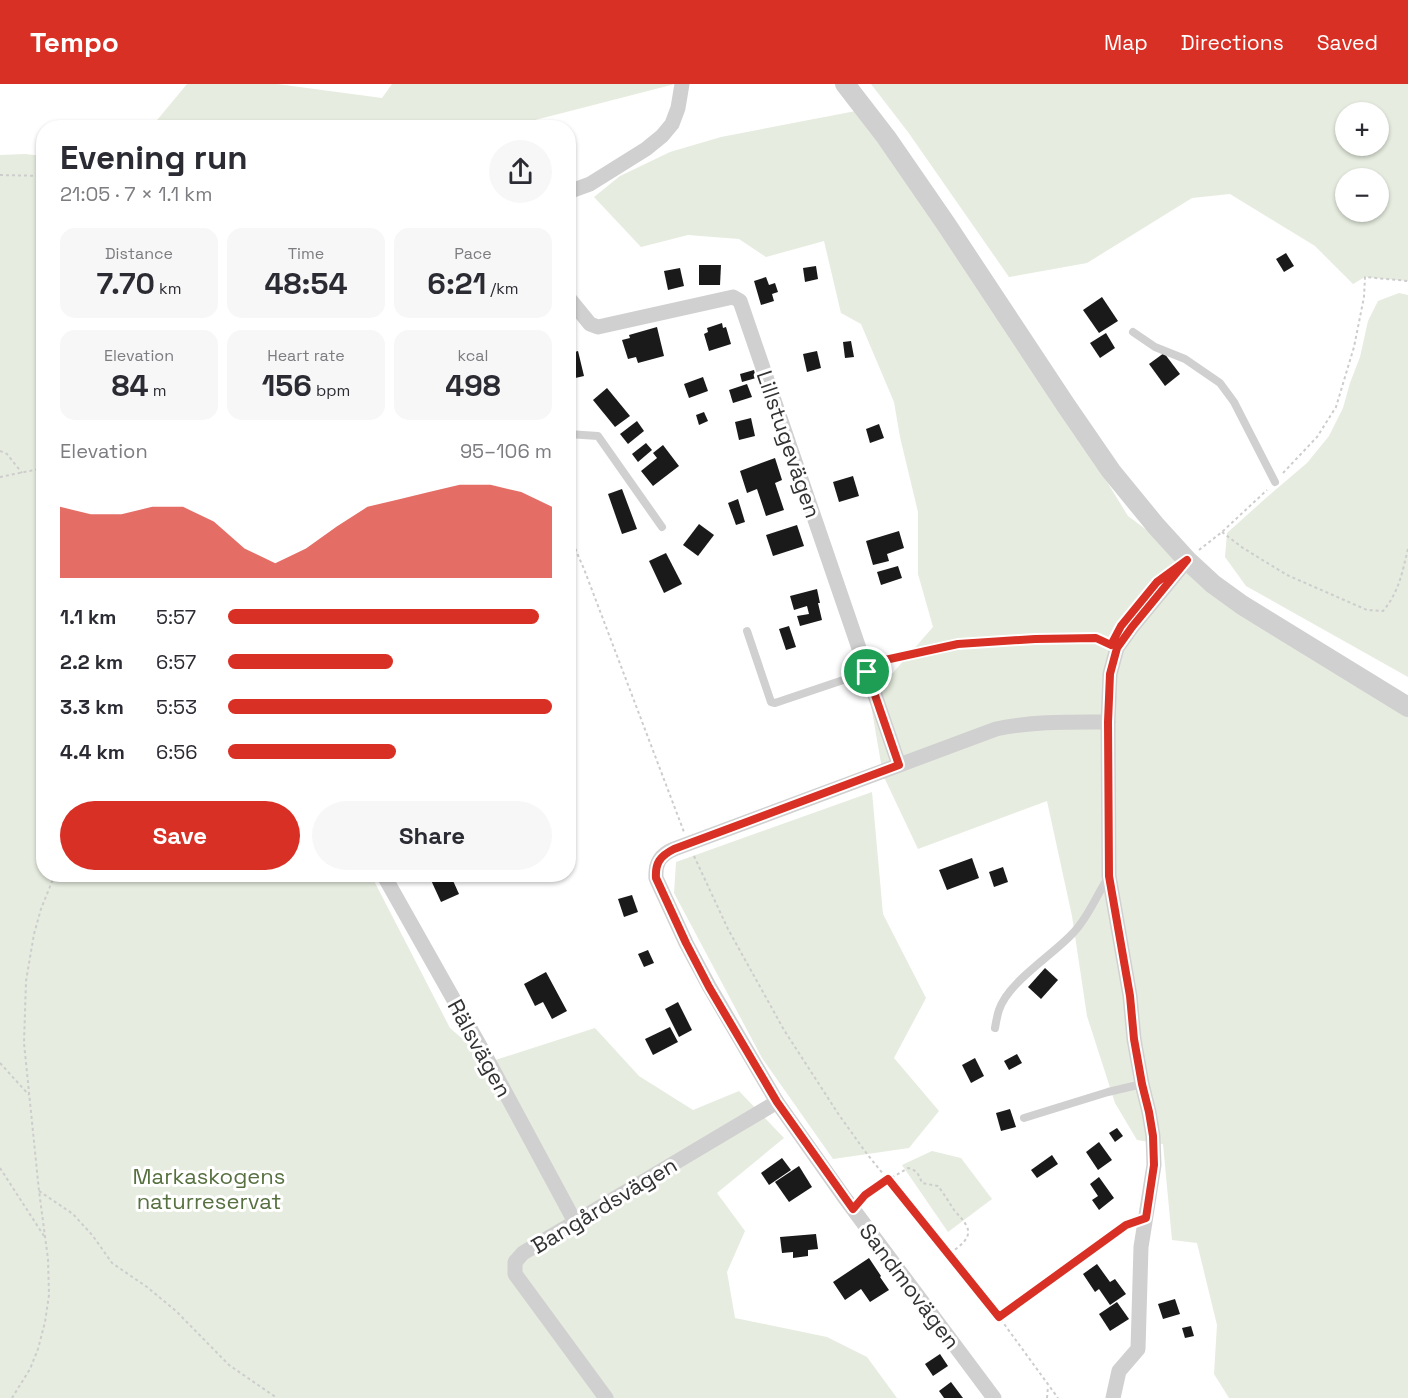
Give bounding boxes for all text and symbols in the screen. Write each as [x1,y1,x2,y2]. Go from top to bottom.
text: Tempo [30,24,119,60]
text: Map [1104,29,1148,56]
text: Directions [1181,29,1284,56]
text: Saved [1317,29,1378,56]
map controls [1335,102,1389,222]
button: + [1335,102,1389,156]
text: Evening run [60,137,248,179]
button: share [489,140,552,203]
button: − [1335,168,1389,222]
text: 21:05 · 7 × 1.1 km [60,181,212,207]
text: Distance [105,243,173,264]
text: Time [288,243,324,264]
text: Pace [454,243,492,264]
text: 7.70 [97,264,155,303]
text: 48:54 [264,264,348,303]
text: 6:21 [427,264,486,303]
text: km [155,278,181,299]
text: /km [486,278,519,299]
text: Elevation [104,345,174,366]
text: Heart rate [267,345,345,366]
text: kcal [458,345,488,366]
text: 84 [112,366,149,405]
text: 156 [262,366,312,405]
text: 498 [445,366,501,405]
street label: Lillstugevägen [751,366,827,522]
text: m [149,380,166,401]
text: bpm [312,380,350,401]
text: Elevation [60,438,148,464]
text: 95–106 m [460,438,552,464]
text: 1.1 km [60,604,116,630]
text: 5:57 [156,604,196,630]
pin [841,646,892,697]
text: 2.2 km [60,649,123,675]
text: 6:57 [156,649,196,675]
icon: arrive [850,655,883,688]
text: 3.3 km [60,694,124,720]
text: 5:53 [156,694,197,720]
text: 4.4 km [60,739,125,765]
text: 6:56 [156,739,198,765]
button: Save [60,801,300,870]
button: Share [312,801,552,870]
street label: Rälsvägen [442,994,518,1102]
street label: Bangårdsvägen [526,1150,682,1260]
park label: Markaskogens naturreservat [133,1162,285,1215]
street label: Sandmovägen [854,1218,966,1354]

